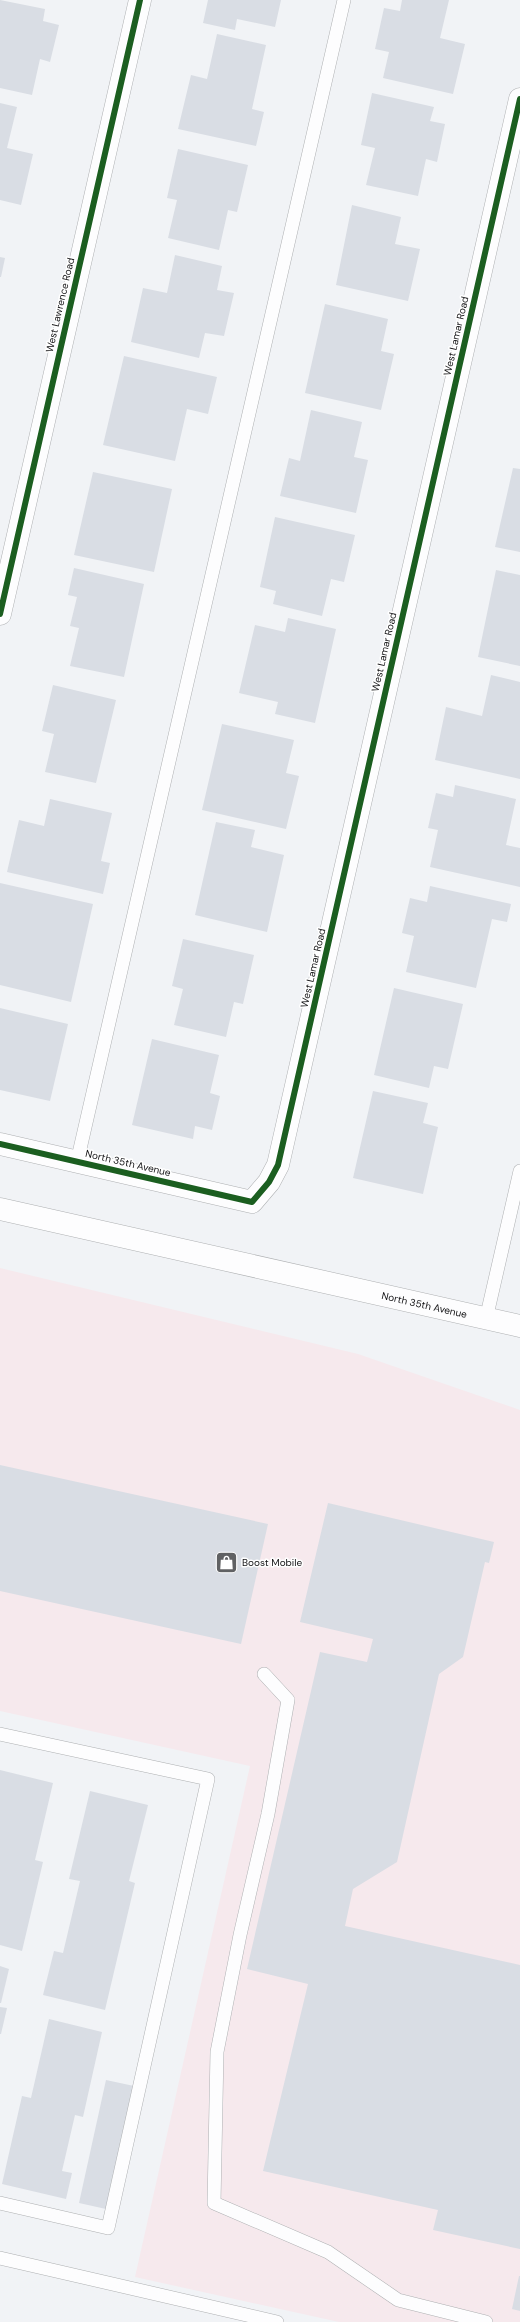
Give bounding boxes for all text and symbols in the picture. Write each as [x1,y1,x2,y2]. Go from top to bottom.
street label: West Lawrence Road [43,256,77,354]
street label: West Lamar Road [441,295,471,377]
street label: West Lamar Road [369,611,399,693]
street label: West Lamar Road [298,927,328,1009]
street label: North 35th Avenue [84,1147,172,1179]
street label: North 35th Avenue [380,1289,469,1320]
shop icon: Boost Mobile [214,1549,240,1575]
place label: Boost Mobile [242,1556,302,1569]

